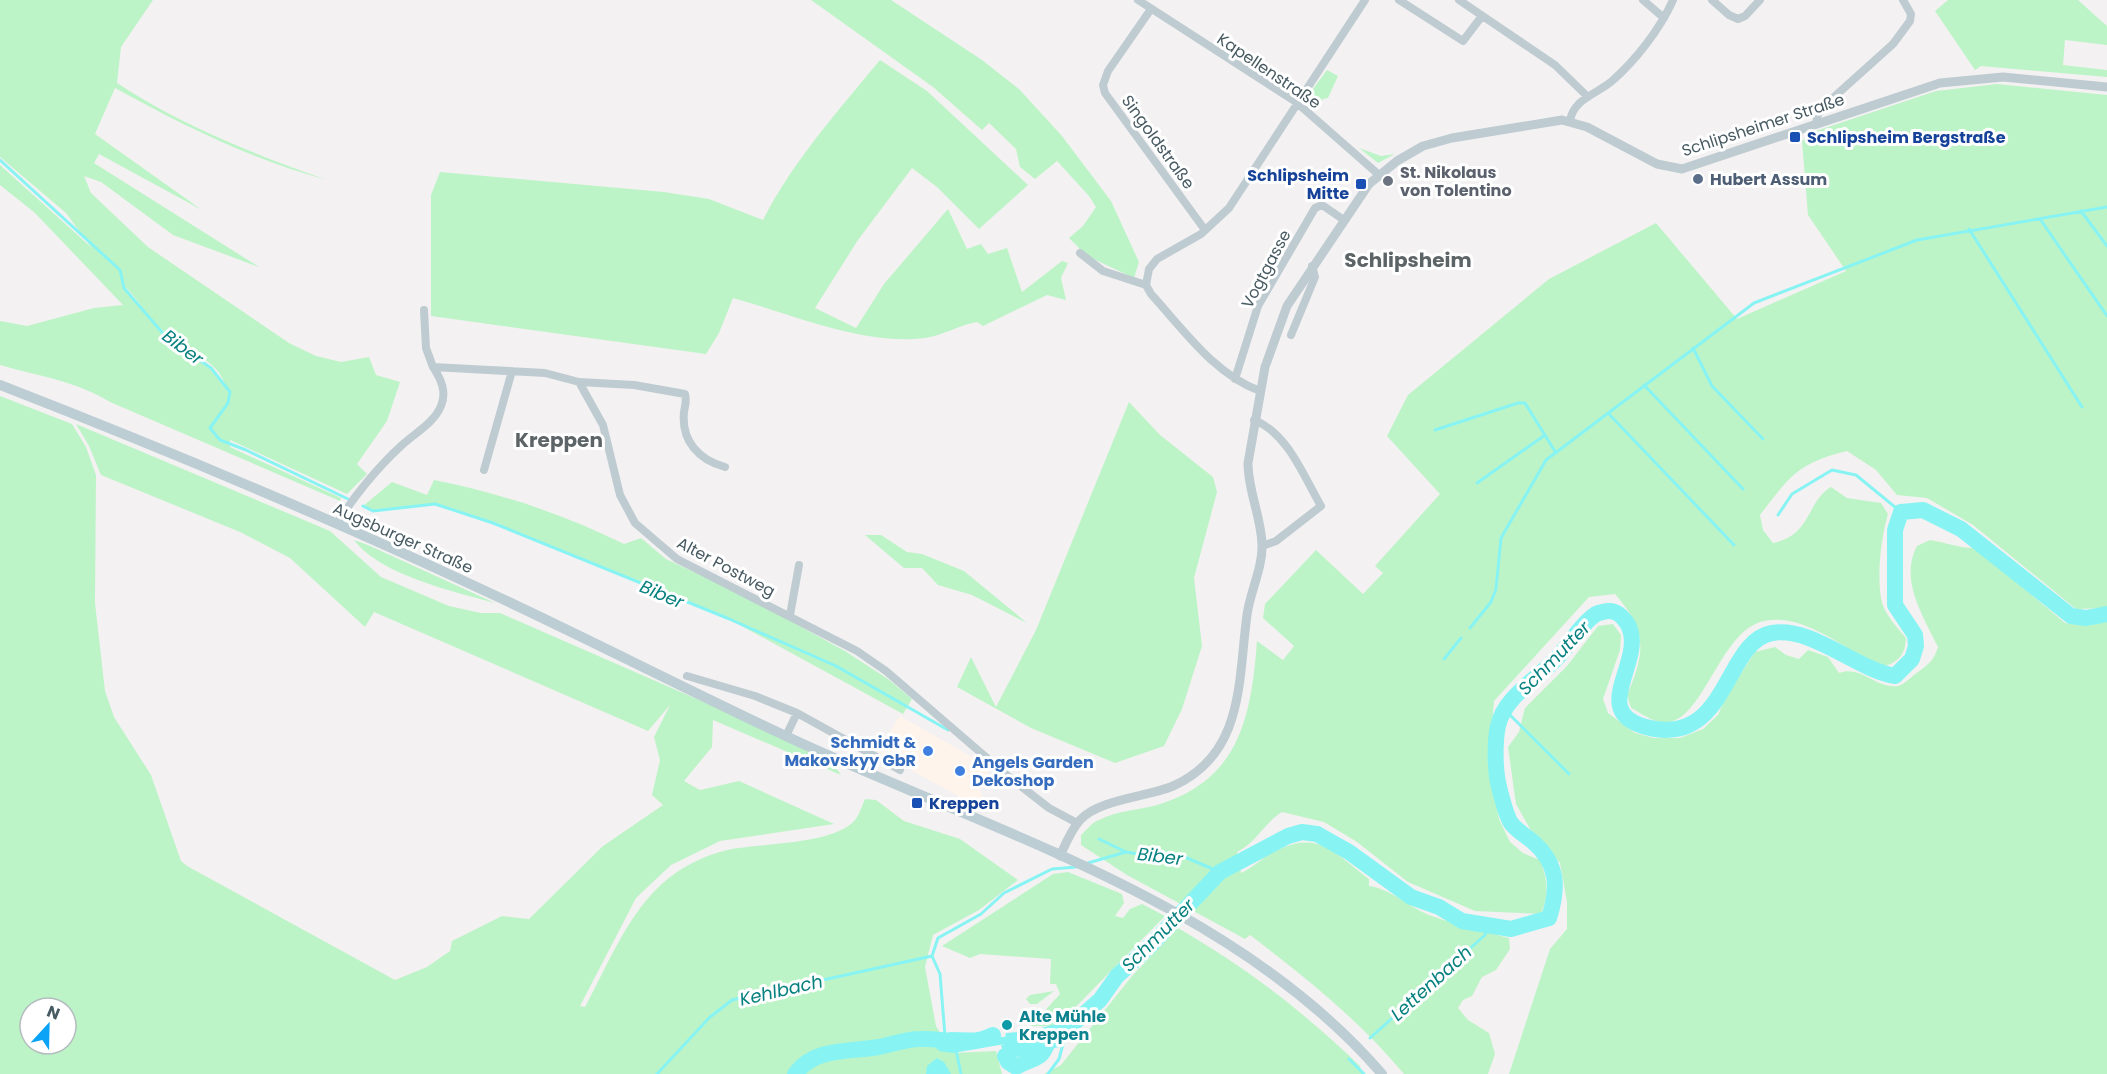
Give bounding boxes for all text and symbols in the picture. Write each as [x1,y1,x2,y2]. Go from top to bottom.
street label: Kapellenstraße [1212,28,1326,114]
street label: Schlipsheimer Straße [1679,88,1847,162]
street label: Singoldstraße [1116,90,1200,194]
place label: Schlipsheim Bergstraße [1807,126,2006,149]
marker: Schlipsheim Bergstraße [1788,130,1802,144]
place label: St. Nikolaus von Tolentino [1400,161,1512,202]
place label: Schlipsheim Mitte [1247,164,1349,205]
place label: Hubert Assum [1710,168,1827,191]
marker: Hubert Assum [1691,172,1705,186]
marker: St. Nikolaus von Tolentino [1381,174,1395,188]
marker: Schlipsheim Mitte [1354,177,1368,191]
street label: Vogtgasse [1236,226,1296,312]
district label: Schlipsheim [1344,246,1472,274]
water label: Biber [157,323,210,371]
district label: Kreppen [515,426,603,454]
street label: Augsburger Straße [329,497,477,579]
street label: Alter Postweg [673,531,779,603]
water label: Biber [636,574,689,615]
water label: Schmutter [1512,615,1597,700]
place label: Schmidt & Makovskyy GbR [784,731,916,772]
marker: Schmidt & Makovskyy GbR [921,744,935,758]
place label: Angels Garden Dekoshop [972,751,1094,792]
marker: Angels Garden Dekoshop [953,764,967,778]
place label: Kreppen [929,792,999,815]
marker: Kreppen [910,796,924,810]
water label: Biber [1136,841,1185,871]
water label: Schmutter [1116,892,1201,977]
water label: Lettenbach [1385,940,1477,1026]
water label: Kehlbach [737,968,825,1012]
north arrow [18,996,78,1056]
text: N [44,1000,63,1025]
place label: Alte Mühle Kreppen [1019,1005,1106,1046]
marker: Alte Mühle Kreppen [1000,1018,1014,1032]

